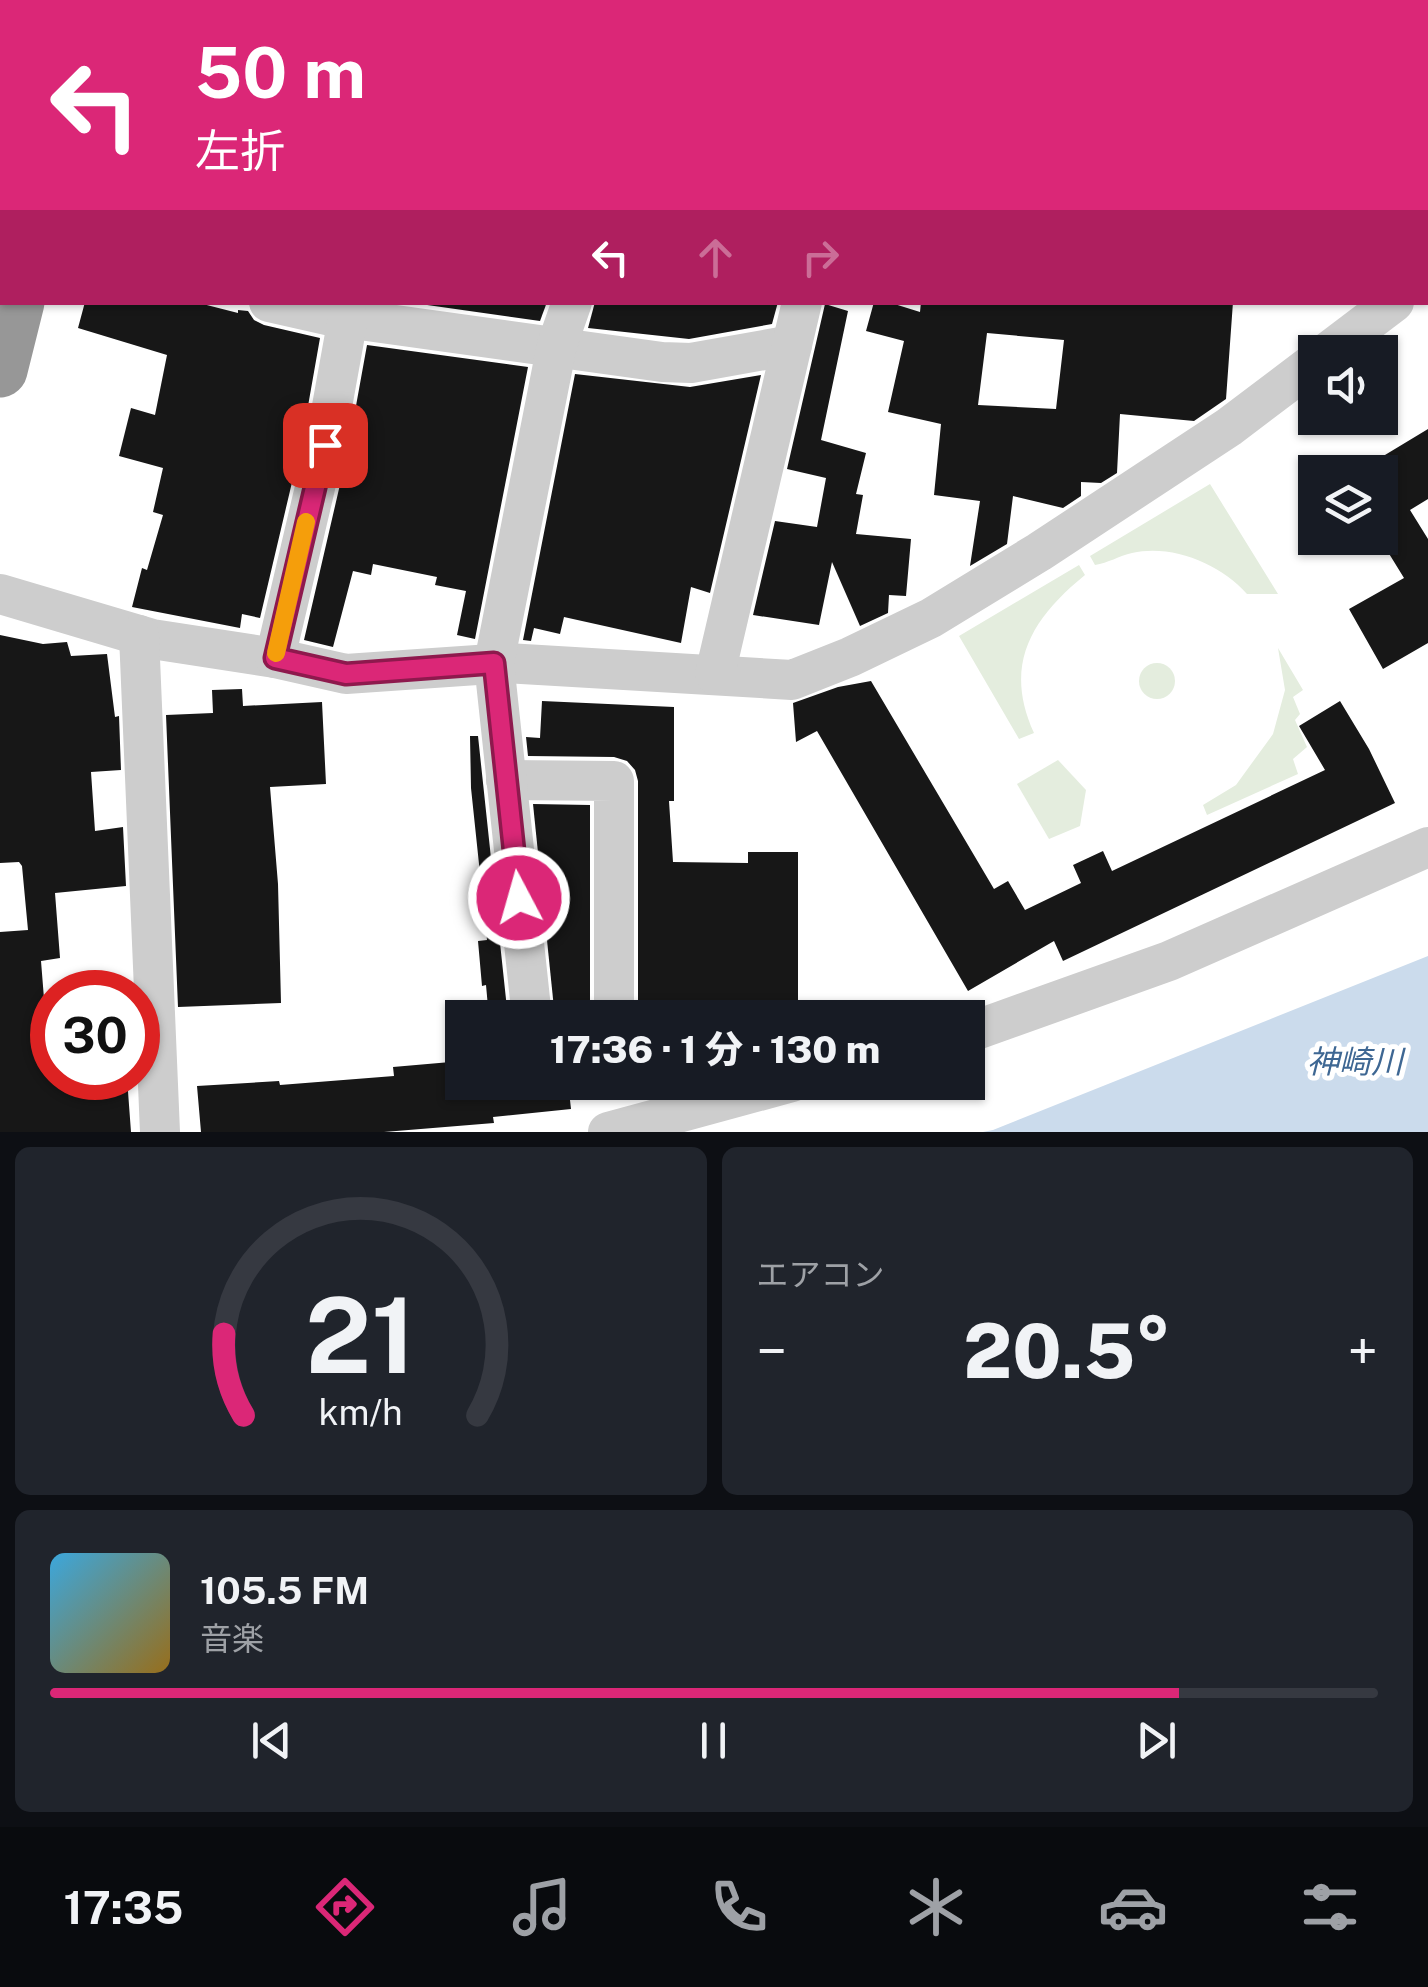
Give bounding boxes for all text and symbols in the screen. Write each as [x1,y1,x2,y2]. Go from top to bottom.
text: 50 m [195,31,366,114]
icon: left [30,40,160,170]
text: 左折 [195,124,285,177]
icon: left [583,230,638,285]
icon: ahead [688,230,743,285]
icon: right [793,230,848,285]
map controls [1298,335,1398,555]
button: sound [1298,335,1398,435]
pin [283,403,368,488]
icon: arrive [298,418,353,473]
button: layers [1298,455,1398,555]
position arrow [467,846,571,950]
speed limit sign: 30 [30,970,160,1100]
text: 17:36 · 1 分 · 130 m [550,1027,880,1072]
water label: 神崎川 [1307,1043,1406,1080]
text: エアコン [757,1256,885,1293]
text: 21 [305,1274,416,1396]
text: 20.5° [963,1307,1171,1395]
text: − [757,1319,787,1383]
text: + [1348,1319,1378,1383]
text: km/h [319,1391,403,1433]
text: 105.5 FM [200,1568,369,1613]
text: 音楽 [200,1620,264,1657]
icon: previous [244,1713,299,1768]
icon: pause [686,1713,741,1768]
icon: next [1129,1713,1184,1768]
icon: directions [310,1872,380,1942]
icon: music [507,1872,577,1942]
icon: phone [704,1872,774,1942]
icon: climate [901,1872,971,1942]
icon: car [1098,1872,1168,1942]
icon: filters [1295,1872,1365,1942]
text: 17:35 [63,1881,183,1934]

